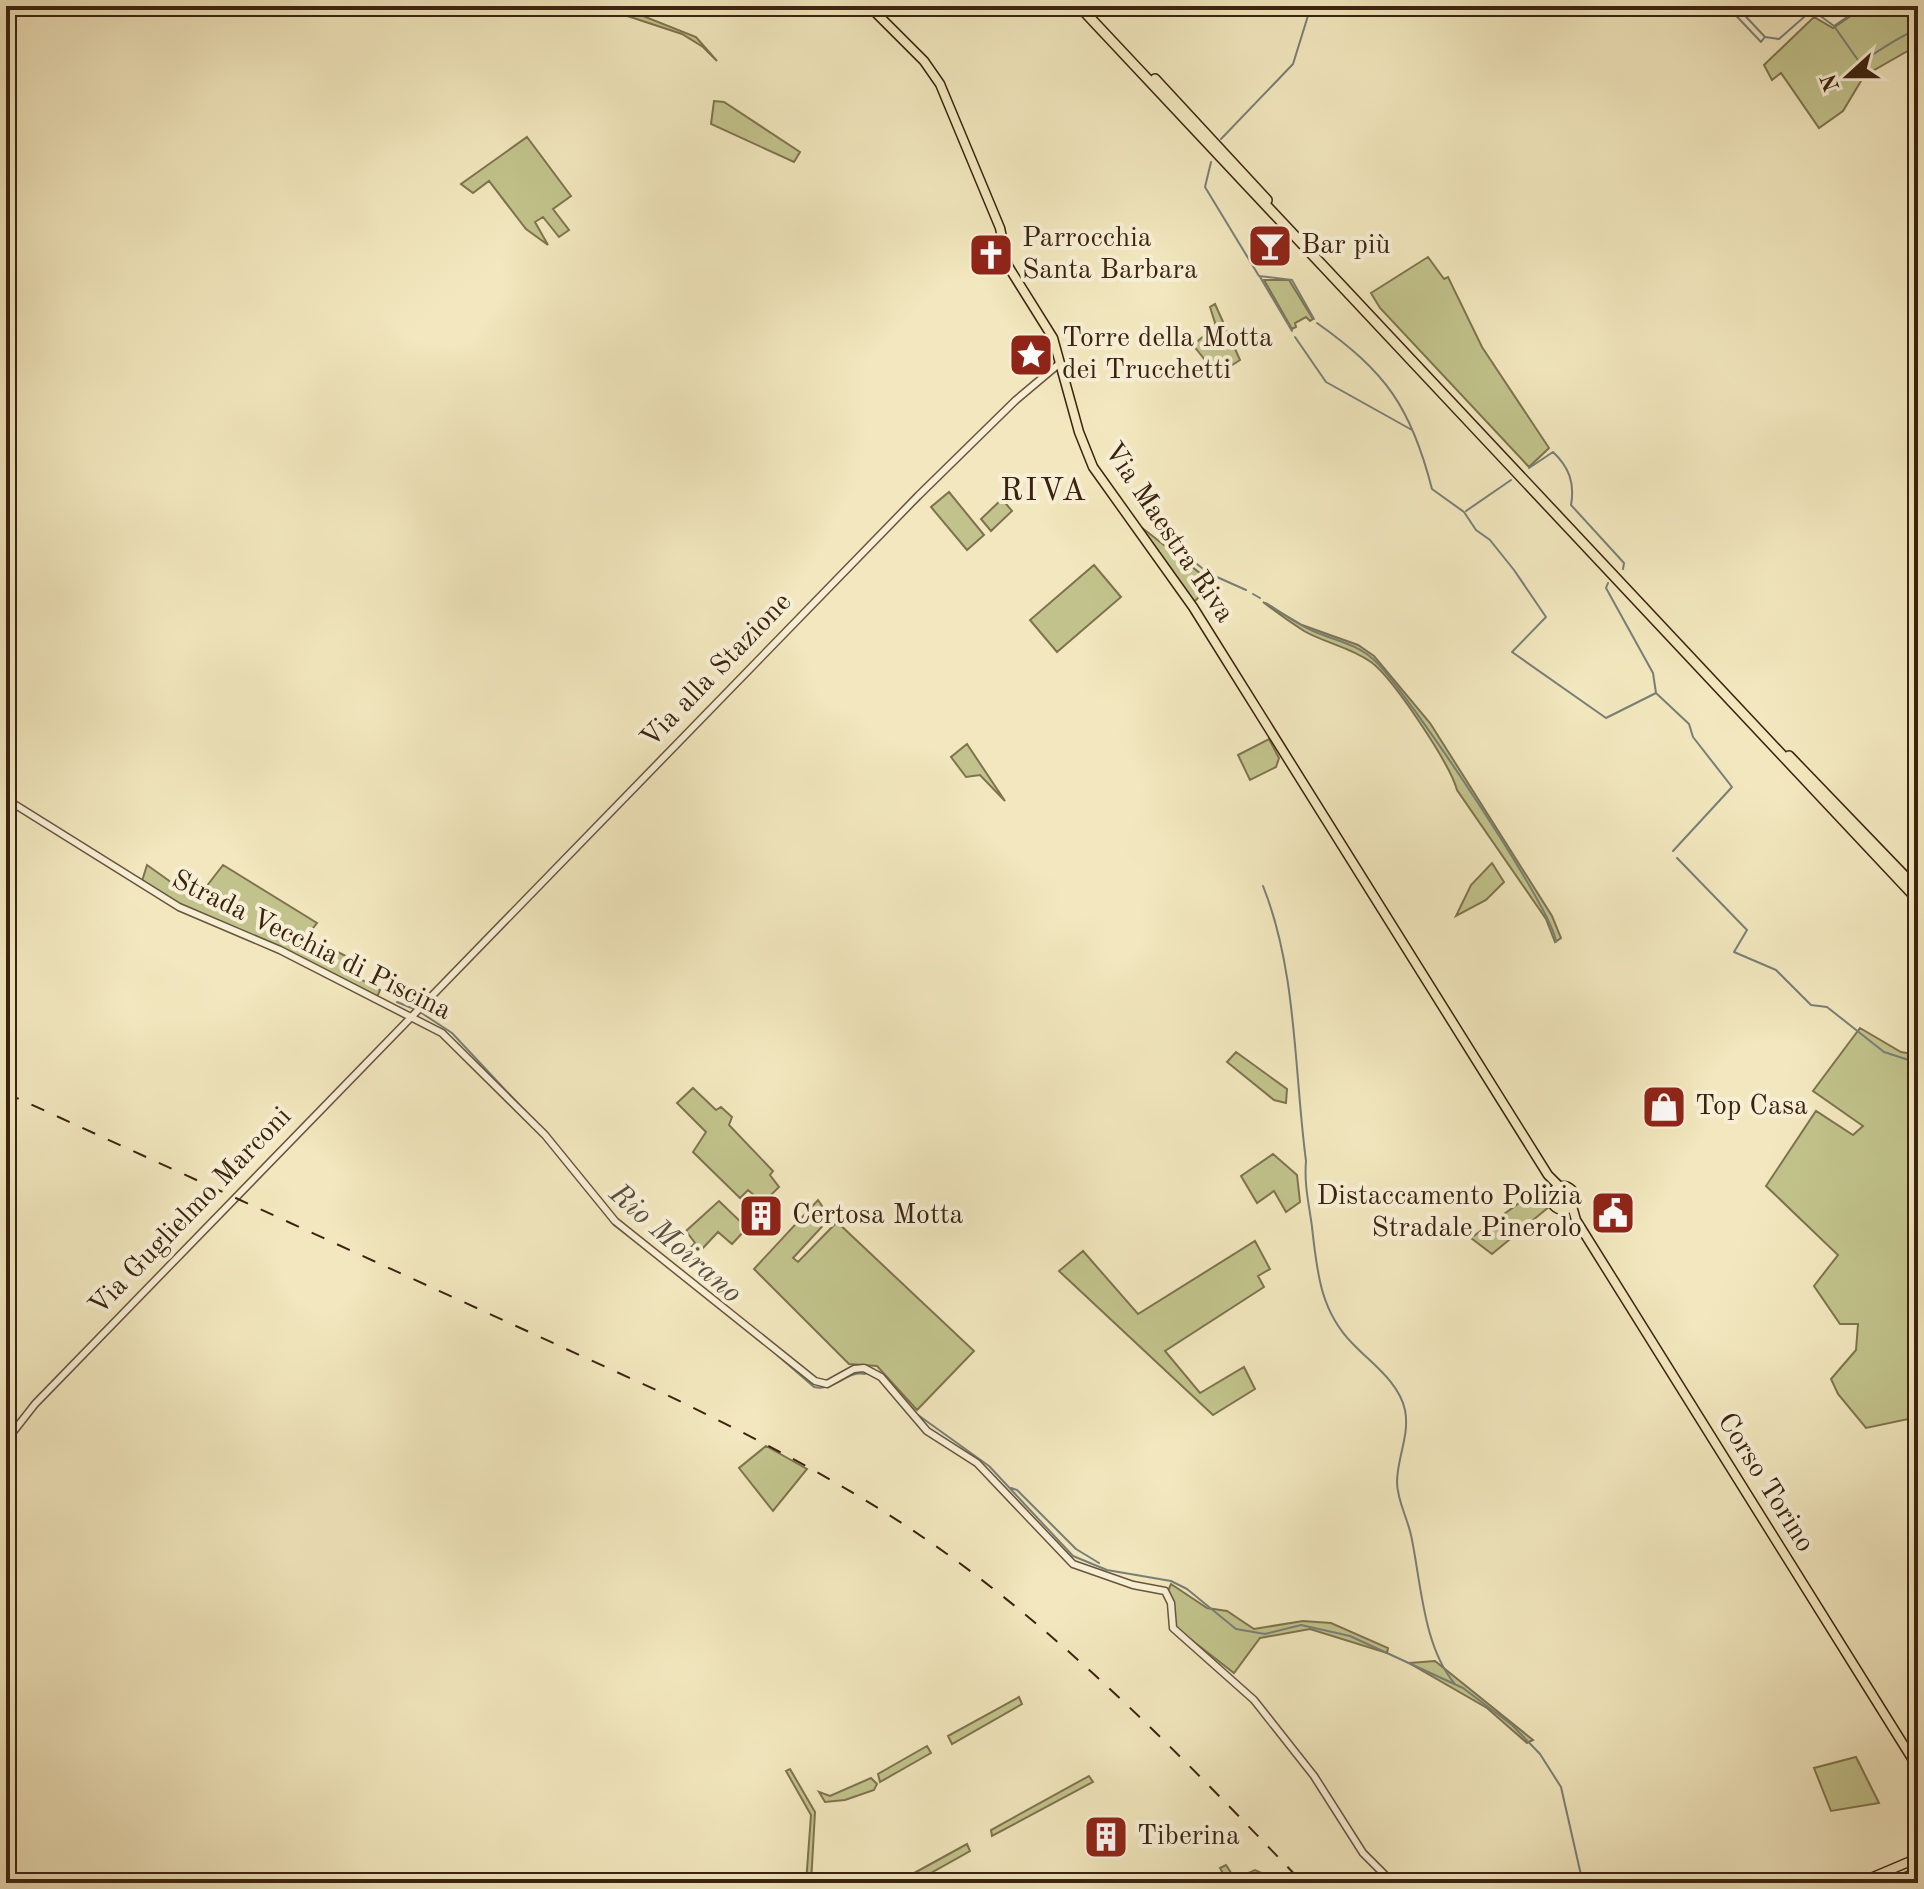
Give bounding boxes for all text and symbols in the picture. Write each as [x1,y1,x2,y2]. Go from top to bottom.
north arrow [1808,36,1888,116]
text: N [1818,70,1844,94]
bar icon: Bar più [1246,222,1294,270]
place label: Parrocchia Santa Barbara [1022,225,1198,285]
church icon: Parrocchia Santa Barbara [967,231,1015,279]
place label: Bar più [1301,232,1391,260]
place label: Torre della Motta dei Trucchetti [1062,325,1273,385]
place icon: Torre della Motta dei Trucchetti [1007,331,1055,379]
street label: Via Maestra Riva [1098,438,1238,628]
district label: RIVA [1000,476,1088,508]
street label: Via alla Stazione [636,588,798,754]
street label: Strada Vecchia di Piscina [167,866,455,1026]
shop icon: Top Casa [1640,1083,1688,1131]
place label: Top Casa [1695,1093,1808,1121]
street label: Via Guglielmo Marconi [85,1103,297,1321]
water label: Rio Moirano [602,1178,747,1309]
place label: Distaccamento Polizia Stradale Pinerolo [1317,1183,1582,1243]
public building icon: Distaccamento Polizia Stradale Pinerolo [1589,1189,1637,1237]
building icon: Certosa Motta [737,1192,785,1240]
place label: Certosa Motta [792,1202,964,1230]
street label: Corso Torino [1711,1409,1819,1557]
building icon: Tiberina [1082,1813,1130,1861]
place label: Tiberina [1137,1823,1240,1851]

